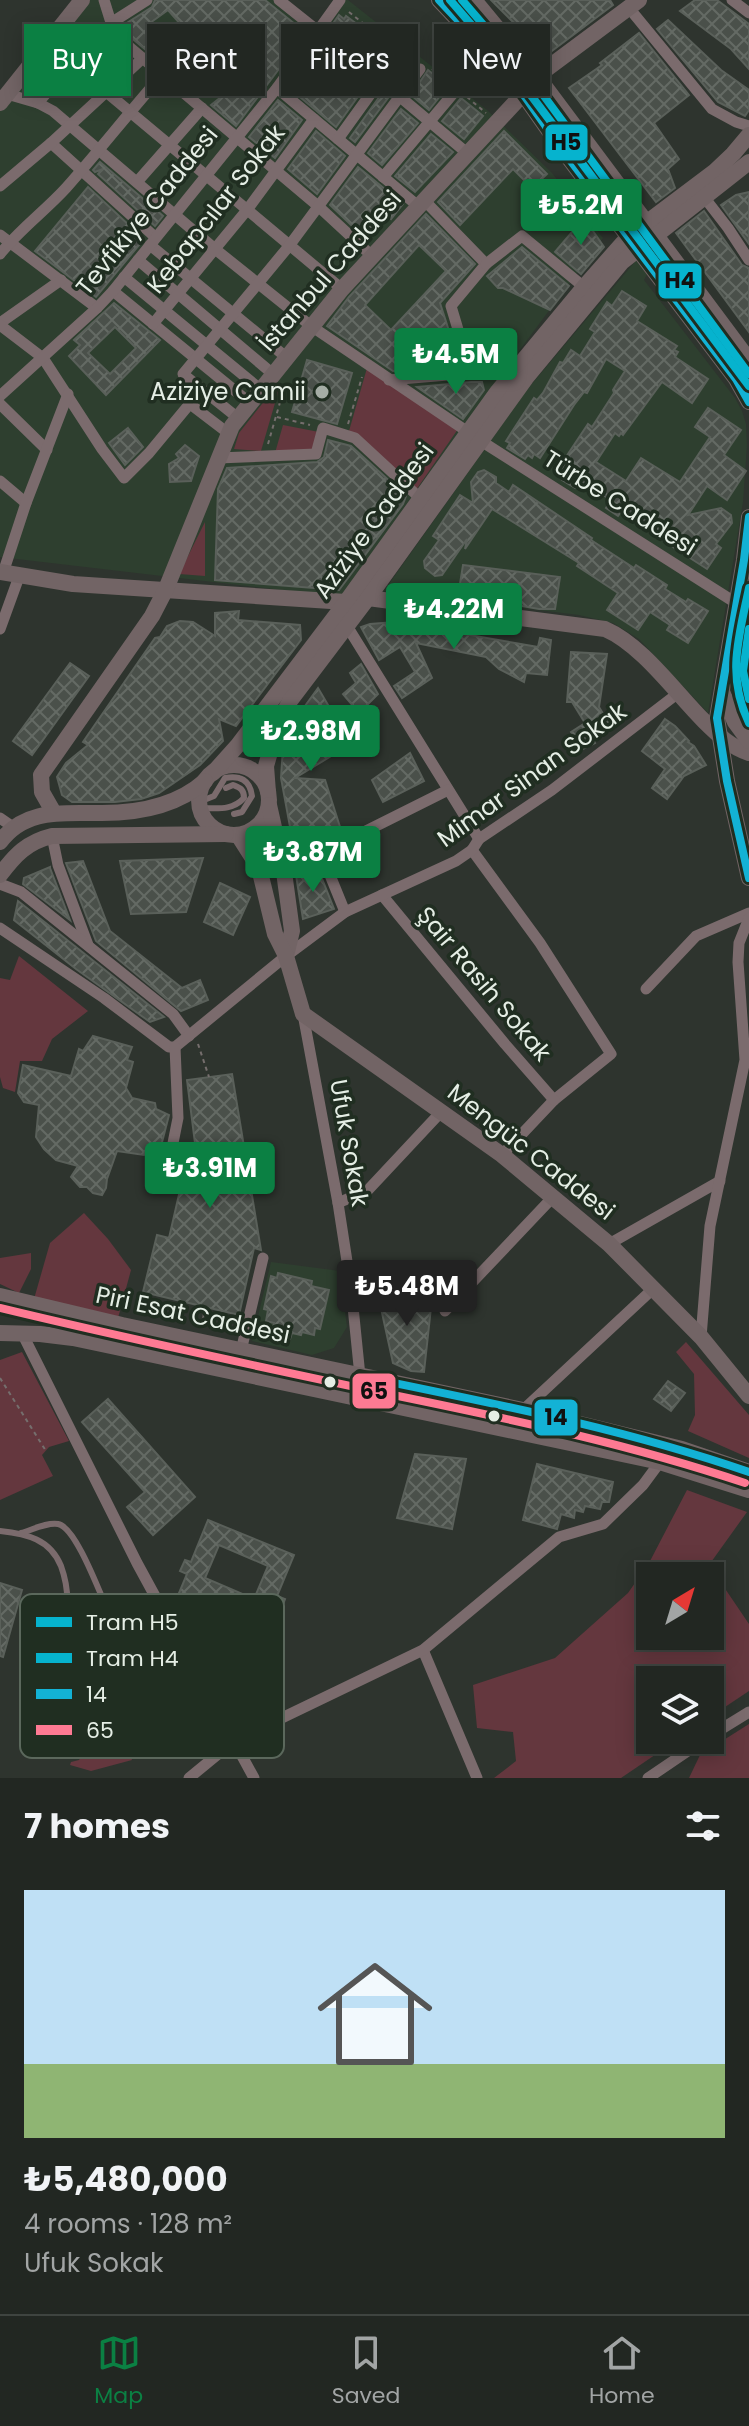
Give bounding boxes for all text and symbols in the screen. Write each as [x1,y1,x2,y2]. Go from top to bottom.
chip: Buy [24,24,131,96]
chip: Rent [147,24,265,96]
chip: Filters [281,24,418,96]
chip: New [434,24,550,96]
street label: Kebapcılar Sokak [139,117,293,300]
street label: Tevfikiye Caddesi [68,119,225,302]
line badge: H5 [544,123,589,162]
text: H5 [551,127,581,158]
pin: ₺5.2M [525,179,637,247]
street label: İstanbul Caddesi [251,183,409,358]
text: ₺5.2M [539,187,623,223]
line badge: H4 [657,262,703,300]
text: H4 [665,265,696,296]
pin: ₺4.5M [400,328,512,396]
text: ₺4.5M [412,336,500,372]
place label: Aziziye Camii [150,375,306,408]
marker: Aziziye Camii [313,383,331,401]
street label: Aziziye Caddesi [306,436,441,605]
street label: Türbe Caddesi [537,442,703,563]
pin: ₺4.22M [389,583,519,651]
text: ₺4.22M [404,591,504,627]
street label: Mimar Sinan Sokak [430,694,634,855]
pin: ₺2.98M [246,705,376,773]
text: ₺2.98M [261,713,361,749]
pin: ₺3.87M [248,826,378,894]
text: ₺3.87M [263,834,363,870]
street label: Şair Rasih Sokak [410,899,559,1069]
street label: Mengüc Caddesi [441,1076,622,1227]
street label: Ufuk Sokak [322,1077,377,1210]
pin: ₺3.91M [145,1142,275,1210]
text: ₺3.91M [163,1150,257,1186]
pin: ₺5.48M [342,1260,472,1328]
text: ₺5.48M [355,1268,459,1304]
street label: Piri Esat Caddesi [93,1278,293,1351]
line badge: 65 [351,1372,397,1410]
unlabelled marker [322,1374,338,1390]
text: 65 [360,1376,388,1407]
line badge: 14 [533,1398,579,1437]
text: 14 [544,1402,568,1433]
unlabelled marker [486,1408,502,1424]
north arrow [636,1562,724,1650]
map controls [636,1562,724,1754]
legend [20,1594,284,1758]
text: Tram H5 [86,1607,179,1638]
text: Tram H4 [86,1643,179,1674]
button: layers [636,1666,724,1754]
text: 14 [86,1679,107,1710]
text: 65 [86,1715,114,1746]
text: 7 homes [24,1802,170,1850]
icon: filters [681,1804,725,1848]
icon: home [303,1942,447,2086]
text: ₺5,480,000 [24,2155,228,2203]
text: 4 rooms · 128 m² [24,2206,232,2242]
text: Ufuk Sokak [24,2245,163,2281]
tab: Map [94,2331,143,2412]
tab: Saved [332,2331,400,2412]
tab: Home [589,2331,655,2412]

